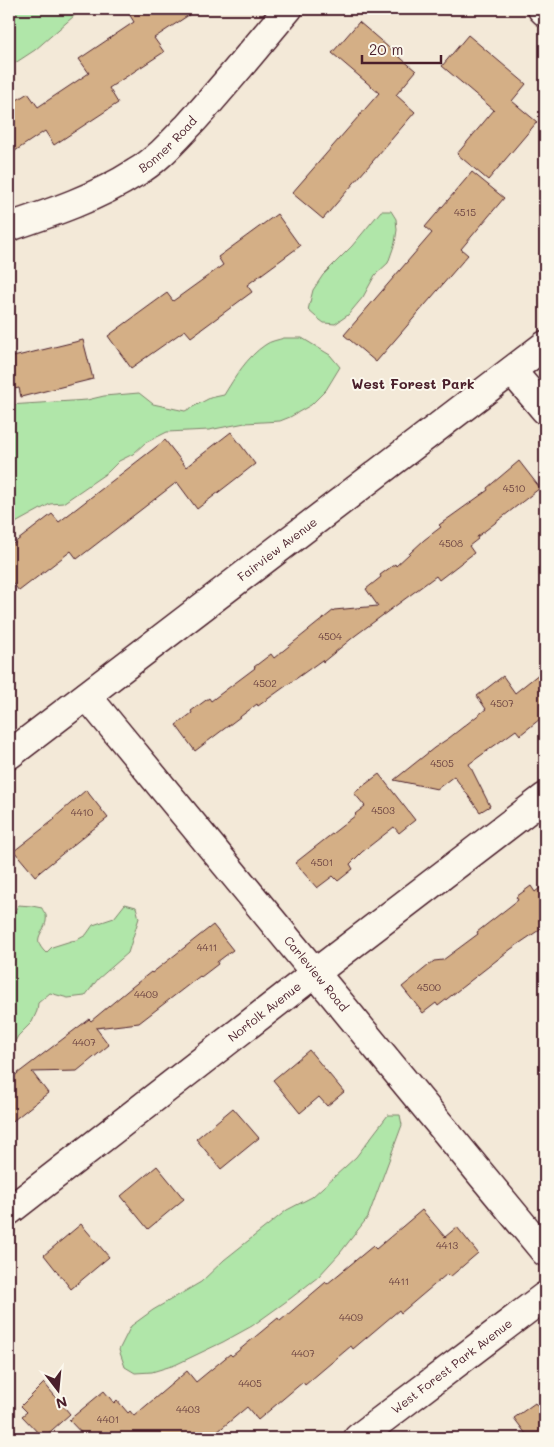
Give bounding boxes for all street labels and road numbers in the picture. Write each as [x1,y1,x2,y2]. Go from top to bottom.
street label: Bonner Road [135,112,200,176]
street label: Fairview Avenue [234,513,320,584]
street label: Carleview Road [281,932,353,1015]
street label: Norfolk Avenue [224,978,304,1045]
street label: West Forest Park Avenue [388,1315,515,1417]

